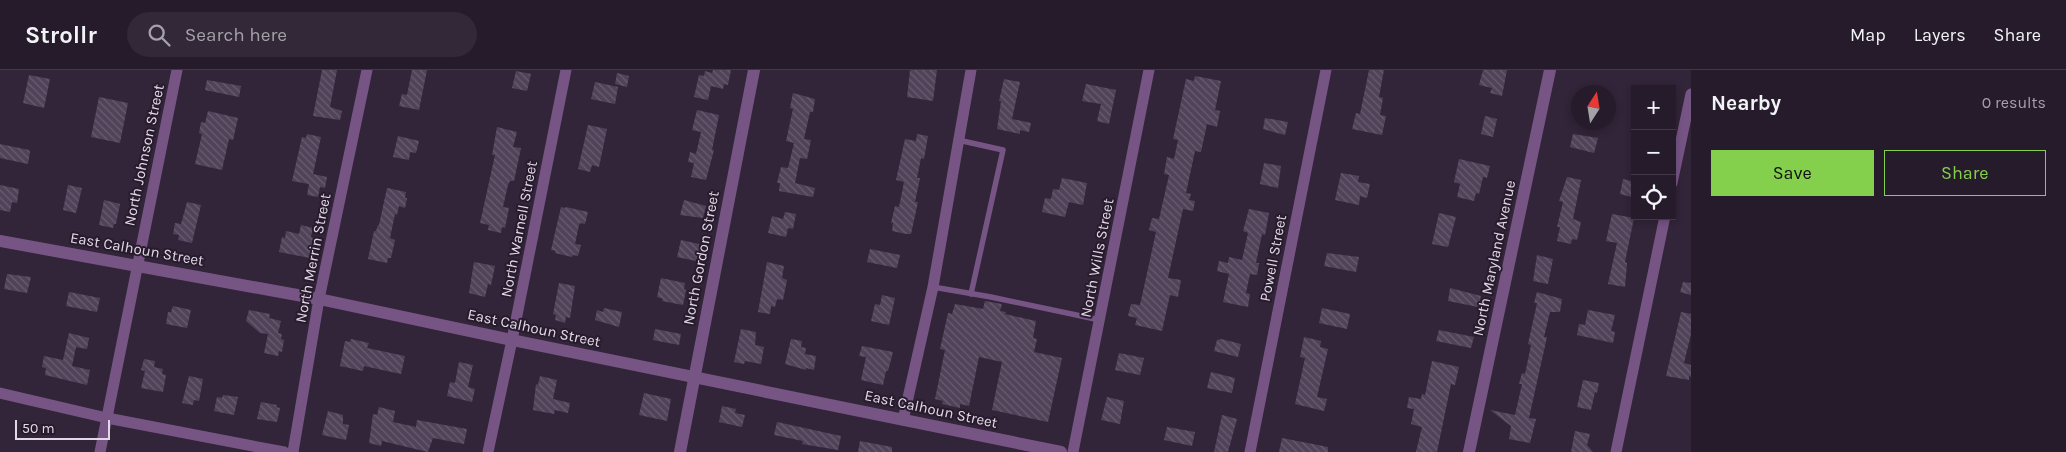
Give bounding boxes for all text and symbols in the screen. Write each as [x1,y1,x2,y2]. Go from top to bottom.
search box [127,12,477,57]
text: Strollr [25,21,97,49]
icon: search [145,21,173,49]
text: Search here [185,24,287,46]
text: Map [1850,24,1886,46]
text: Layers [1914,24,1966,46]
text: Share [1994,24,2041,46]
street label: North Johnson Street [120,82,168,227]
north arrow [1571,85,1616,130]
map controls [1631,85,1676,220]
button: + [1631,85,1676,130]
text: Nearby [1711,91,1781,115]
text: 0 results [1982,93,2046,112]
button: − [1631,130,1676,175]
button: Save [1711,150,1874,196]
button: Share [1884,150,2046,196]
street label: North Warnell Street [497,159,541,299]
button: locate [1631,175,1676,220]
street label: North Maryland Avenue [1469,178,1519,338]
street label: North Gordon Street [679,189,723,327]
street label: North Merrin Street [292,191,334,324]
street label: North Wills Street [1077,197,1117,319]
street label: Powell Street [1256,213,1290,303]
street label: East Calhoun Street [69,228,206,270]
street label: East Calhoun Street [466,305,603,351]
street label: East Calhoun Street [863,386,1000,432]
scale bar [15,417,110,440]
text: 50 m [22,420,55,437]

